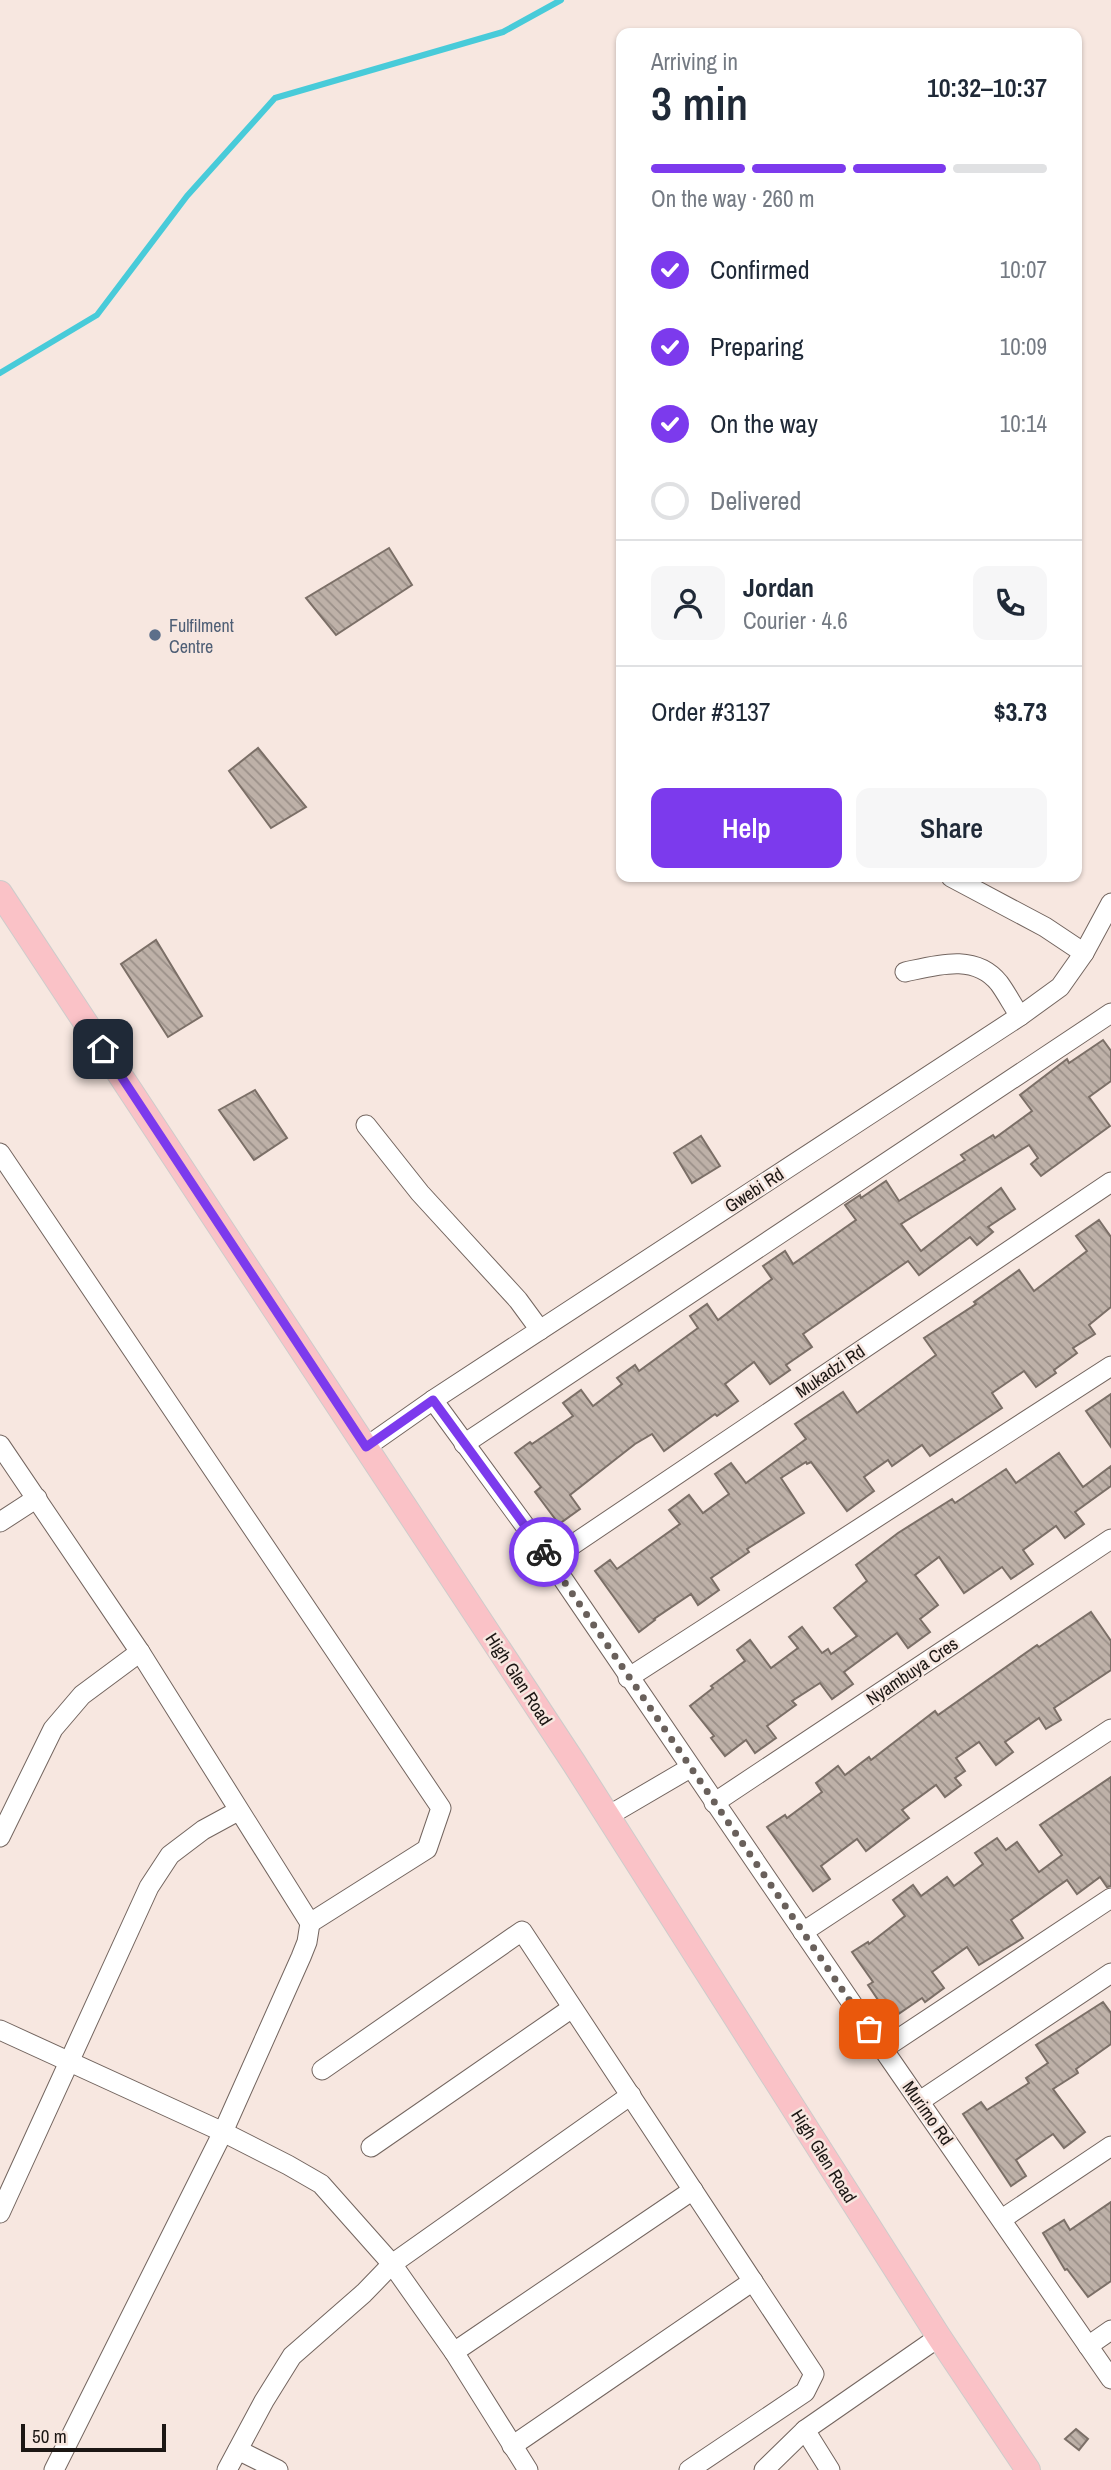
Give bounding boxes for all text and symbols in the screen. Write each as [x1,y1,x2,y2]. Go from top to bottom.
text: Arriving in [651,46,738,77]
text: 10:32–10:37 [927,70,1047,105]
text: 3 min [651,72,748,134]
text: On the way · 260 m [651,183,815,214]
icon: check [651,251,689,289]
text: Confirmed [710,252,810,287]
text: 10:07 [1000,254,1047,285]
icon: check [651,328,689,366]
text: Preparing [710,329,804,364]
text: 10:09 [1000,331,1047,362]
icon: check [651,405,689,443]
text: On the way [710,406,818,441]
text: 10:14 [1000,408,1047,439]
text: Delivered [710,483,801,518]
button: person [651,566,725,640]
button: phone [973,566,1047,640]
text: Jordan [743,570,814,605]
text: Courier · 4.6 [743,605,848,636]
place label: Fulfilment Centre [169,613,234,659]
marker: Fulfilment Centre [147,627,163,643]
text: Order #3137 [651,694,771,729]
text: $3.73 [994,694,1047,729]
button: Help [651,788,842,868]
button: Share [856,788,1047,868]
pin [73,1019,133,1079]
icon: home [84,1030,122,1068]
street label: Gwebi Rd [720,1162,788,1218]
street label: Mukadzi Rd [790,1339,870,1403]
courier [509,1517,579,1587]
icon: bike [525,1533,563,1571]
street label: High Glen Road [480,1628,558,1730]
street label: Nyambuya Cres [861,1631,963,1711]
pin [839,1999,899,2059]
icon: bag [850,2010,888,2048]
street label: Murimo Rd [897,2076,959,2150]
street label: High Glen Road [785,2104,863,2208]
scale bar [21,2421,166,2453]
text: 50 m [32,2423,67,2449]

